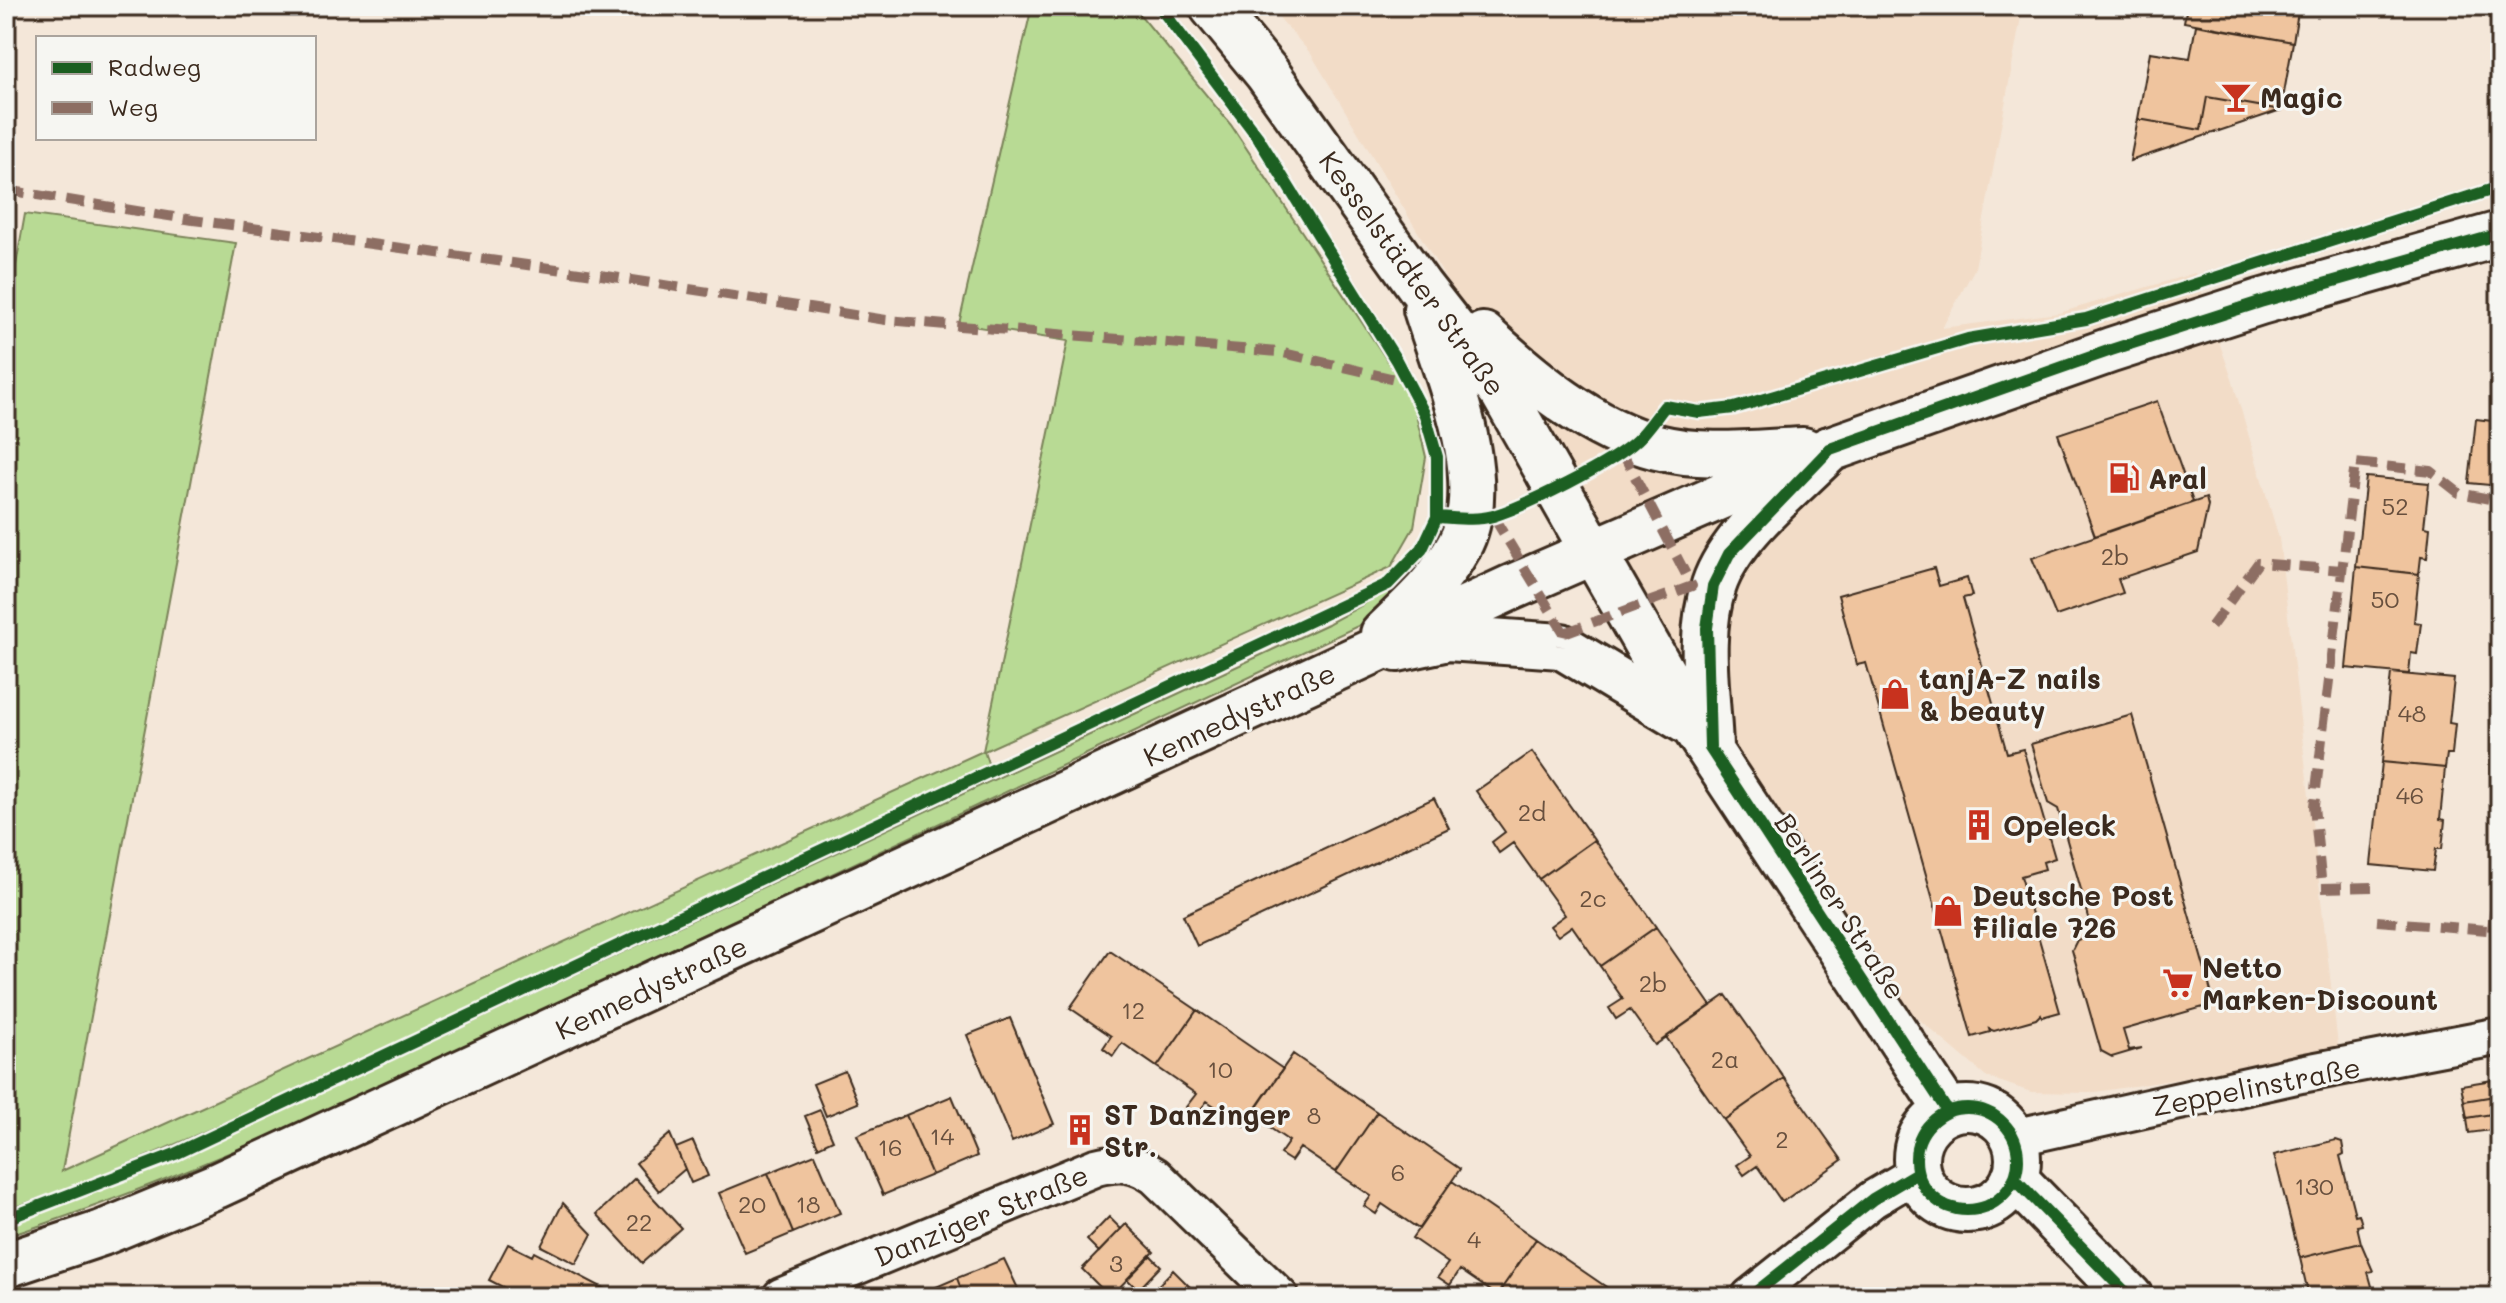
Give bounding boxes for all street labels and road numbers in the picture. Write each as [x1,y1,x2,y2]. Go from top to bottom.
street label: Kesselstädter Straße [1312,143,1514,403]
street label: Kennedystraße [1137,654,1341,774]
street label: Berliner Straße [1767,806,1915,1006]
street label: Kennedystraße [549,927,753,1047]
street label: Zeppelinstraße [2149,1048,2363,1124]
street label: Danziger Straße [869,1156,1093,1274]

